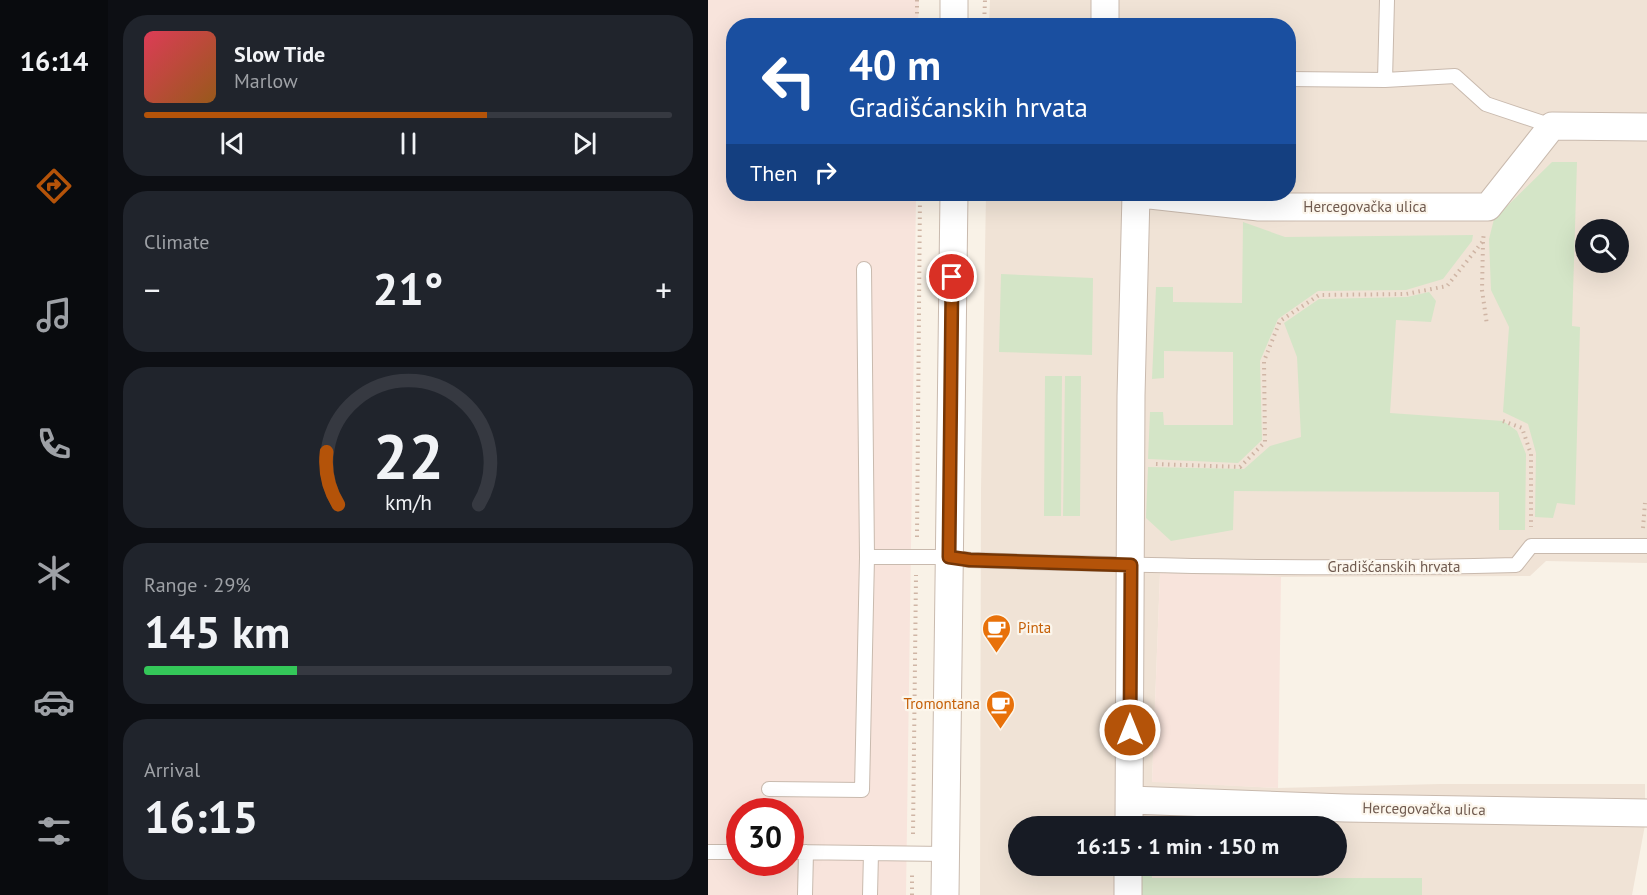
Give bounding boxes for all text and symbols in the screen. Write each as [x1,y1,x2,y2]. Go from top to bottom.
text: 40 m [849,37,941,92]
text: Slow Tide [234,40,325,68]
icon: left [750,42,828,120]
text: 16:14 [20,44,88,78]
text: Marlow [234,68,298,94]
text: Gradišćanskih hrvata [849,90,1088,124]
icon: previous [216,127,249,160]
icon: pause [392,127,425,160]
icon: next [568,127,601,160]
icon: right [809,156,842,189]
text: Then [750,159,797,187]
icon: directions [33,165,75,207]
street label: Hercegovačka ulica [1303,197,1427,216]
map controls [1575,219,1629,273]
button: search [1575,219,1629,273]
text: Climate [144,229,210,255]
pin [926,251,977,302]
text: 21° [373,259,443,317]
icon: arrive [935,260,968,293]
text: − [144,268,161,311]
text: + [655,268,672,311]
icon: music [33,294,75,336]
text: 22 [373,415,443,496]
icon: phone [33,423,75,465]
text: km/h [384,488,431,516]
icon: climate [33,552,75,594]
street label: Gradišćanskih hrvata [1328,557,1460,576]
text: Range · 29% [144,572,251,598]
text: 145 km [144,602,290,660]
cafe icon: Pinta [981,612,1013,654]
place label: Pinta [1018,618,1051,637]
icon: car [33,681,75,723]
cafe icon: Tromontana [985,688,1017,730]
place label: Tromontana [904,694,980,713]
position arrow [1098,698,1162,762]
text: Arrival [144,757,200,783]
text: 16:15 [144,787,258,845]
speed limit sign: 30 [726,798,804,876]
street label: Hercegovačka ulica [1362,798,1486,819]
icon: filters [33,810,75,852]
text: 16:15 · 1 min · 150 m [1076,832,1279,860]

